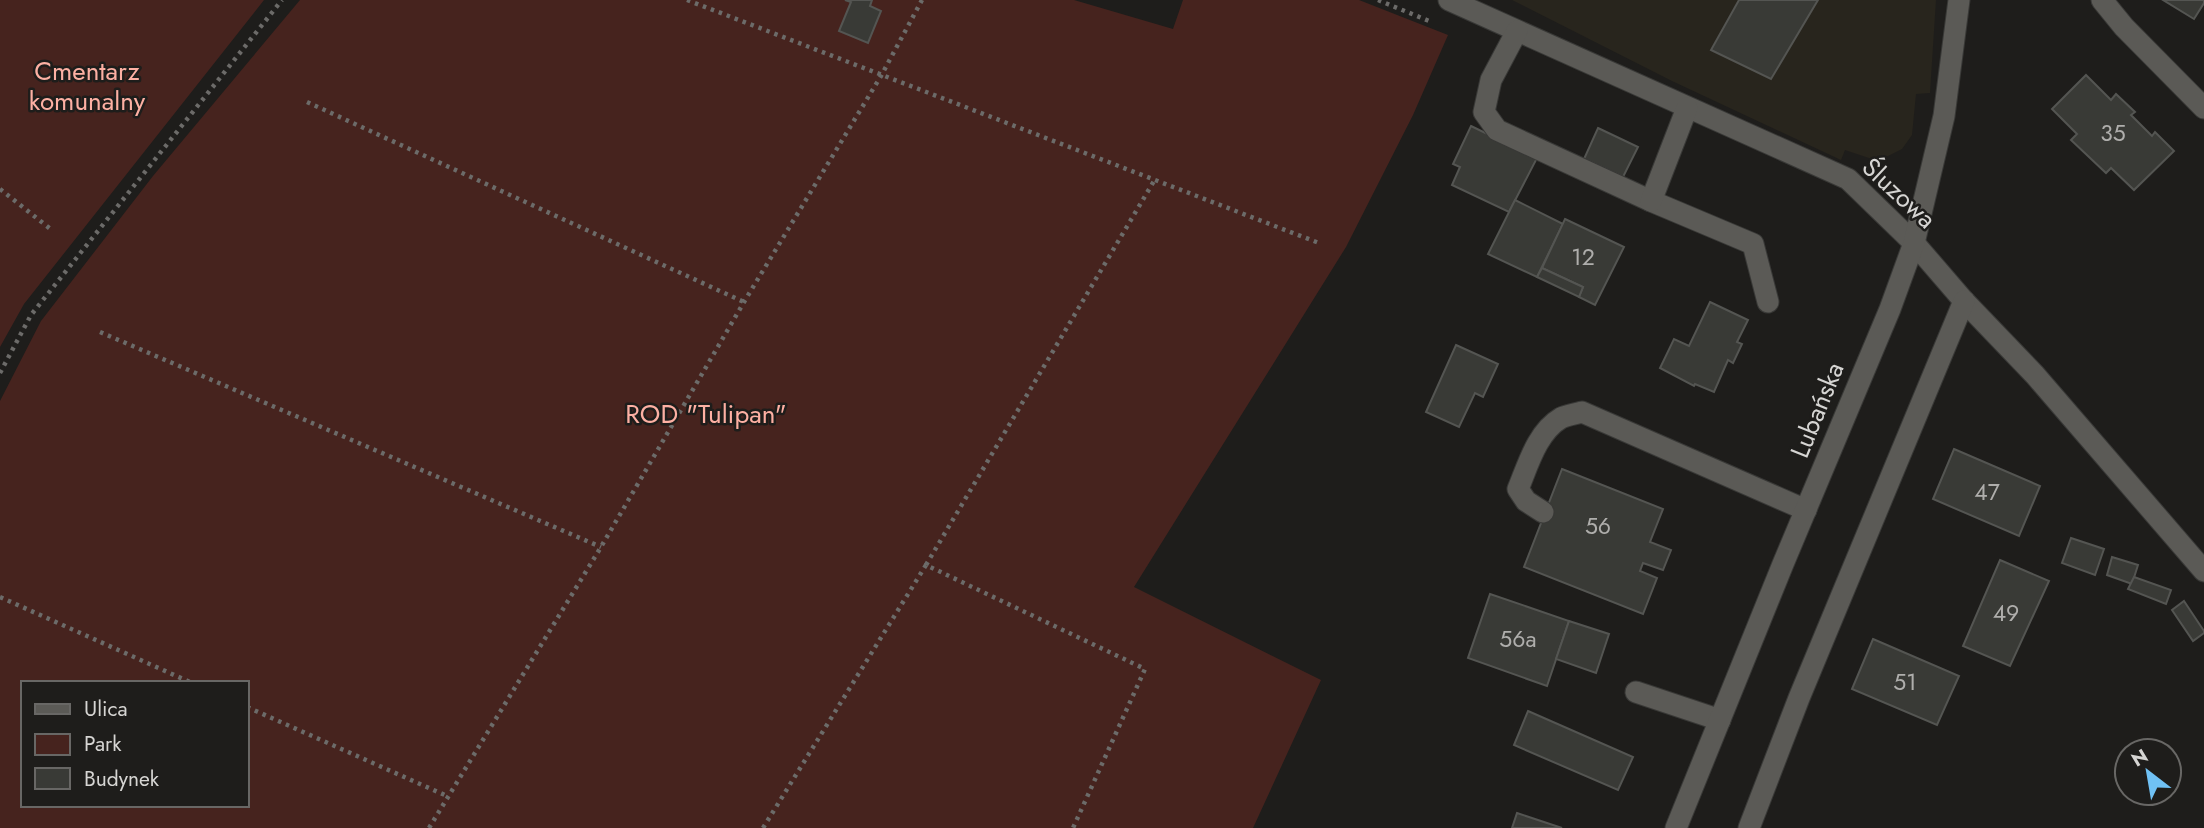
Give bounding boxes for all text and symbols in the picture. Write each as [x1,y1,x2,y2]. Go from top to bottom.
park label: Cmentarz komunalny [29,52,146,120]
house number: 35 [2100,116,2126,150]
street label: Śluzowa [1853,149,1945,237]
house number: 12 [1571,240,1595,274]
street label: Lubańska [1781,356,1853,464]
park label: ROD "Tulipan" [625,395,787,433]
house number: 47 [1974,475,2000,509]
house number: 56 [1585,509,1611,543]
house number: 49 [1993,596,2019,630]
house number: 56a [1499,622,1537,656]
house number: 51 [1893,665,1917,699]
legend [21,681,248,807]
text: Ulica [84,694,128,724]
text: Park [84,729,122,759]
north arrow [2113,737,2183,807]
text: N [2126,742,2153,773]
text: Budynek [84,764,160,794]

